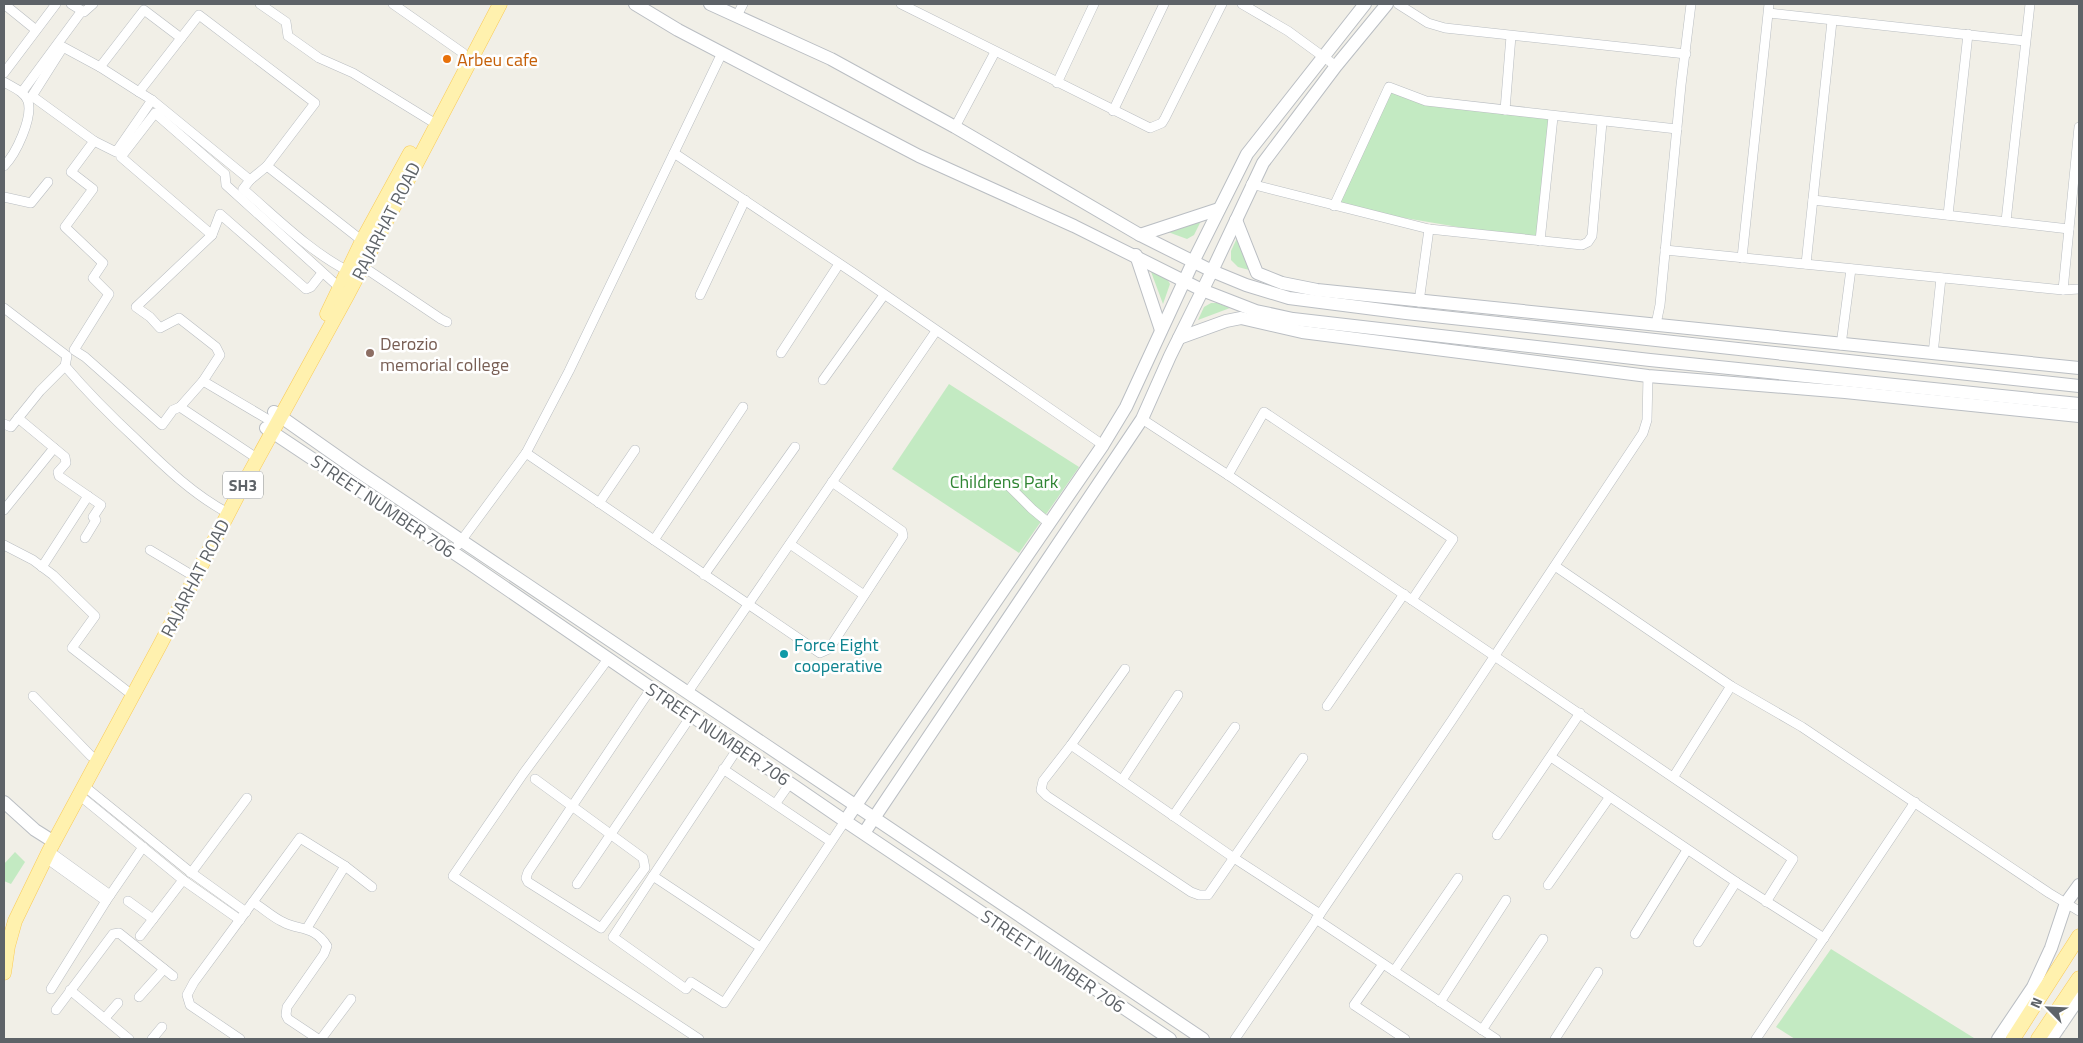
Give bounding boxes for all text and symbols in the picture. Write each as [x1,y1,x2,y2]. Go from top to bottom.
place label: Arbeu cafe [457,46,538,73]
marker: Arbeu cafe [441,53,453,65]
street label: RAJARHAT ROAD [345,157,427,285]
place label: Derozio memorial college [380,330,509,378]
marker: Derozio memorial college [364,347,376,359]
street label: STREET NUMBER 706 [305,448,461,564]
park label: Childrens Park [950,468,1059,495]
road number: SH3 [223,472,263,498]
street label: RAJARHAT ROAD [154,514,236,642]
place label: Force Eight cooperative [794,631,882,679]
marker: Force Eight cooperative [778,648,790,660]
street label: STREET NUMBER 706 [640,676,796,792]
street label: STREET NUMBER 706 [975,903,1131,1019]
north arrow [2023,983,2073,1033]
text: N [2024,994,2047,1011]

